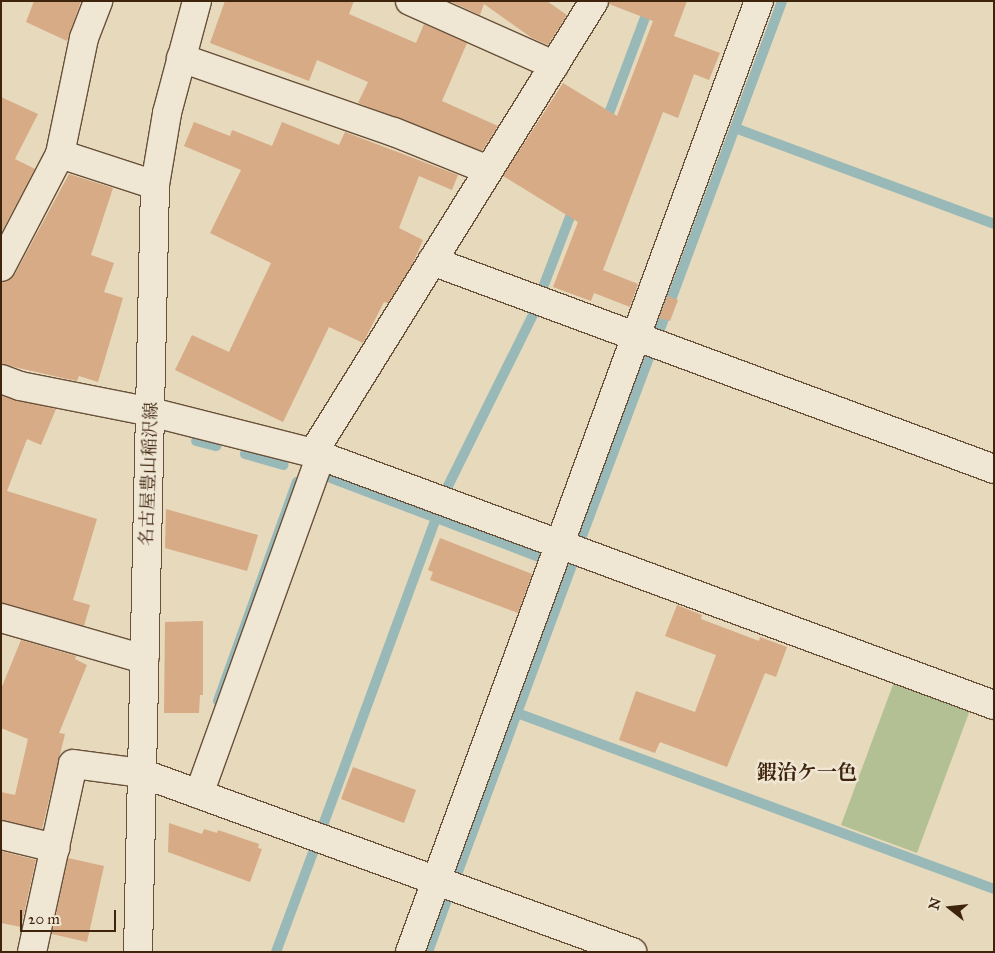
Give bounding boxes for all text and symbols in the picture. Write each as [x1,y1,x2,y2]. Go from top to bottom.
street label: 名古屋豊山稲沢線 [136,402,162,546]
district label: 鍜治ケ一色 [757,760,857,784]
north arrow [925,883,975,933]
text: N [925,896,945,912]
scale bar [22,900,119,932]
text: 20 m [28,910,60,928]

